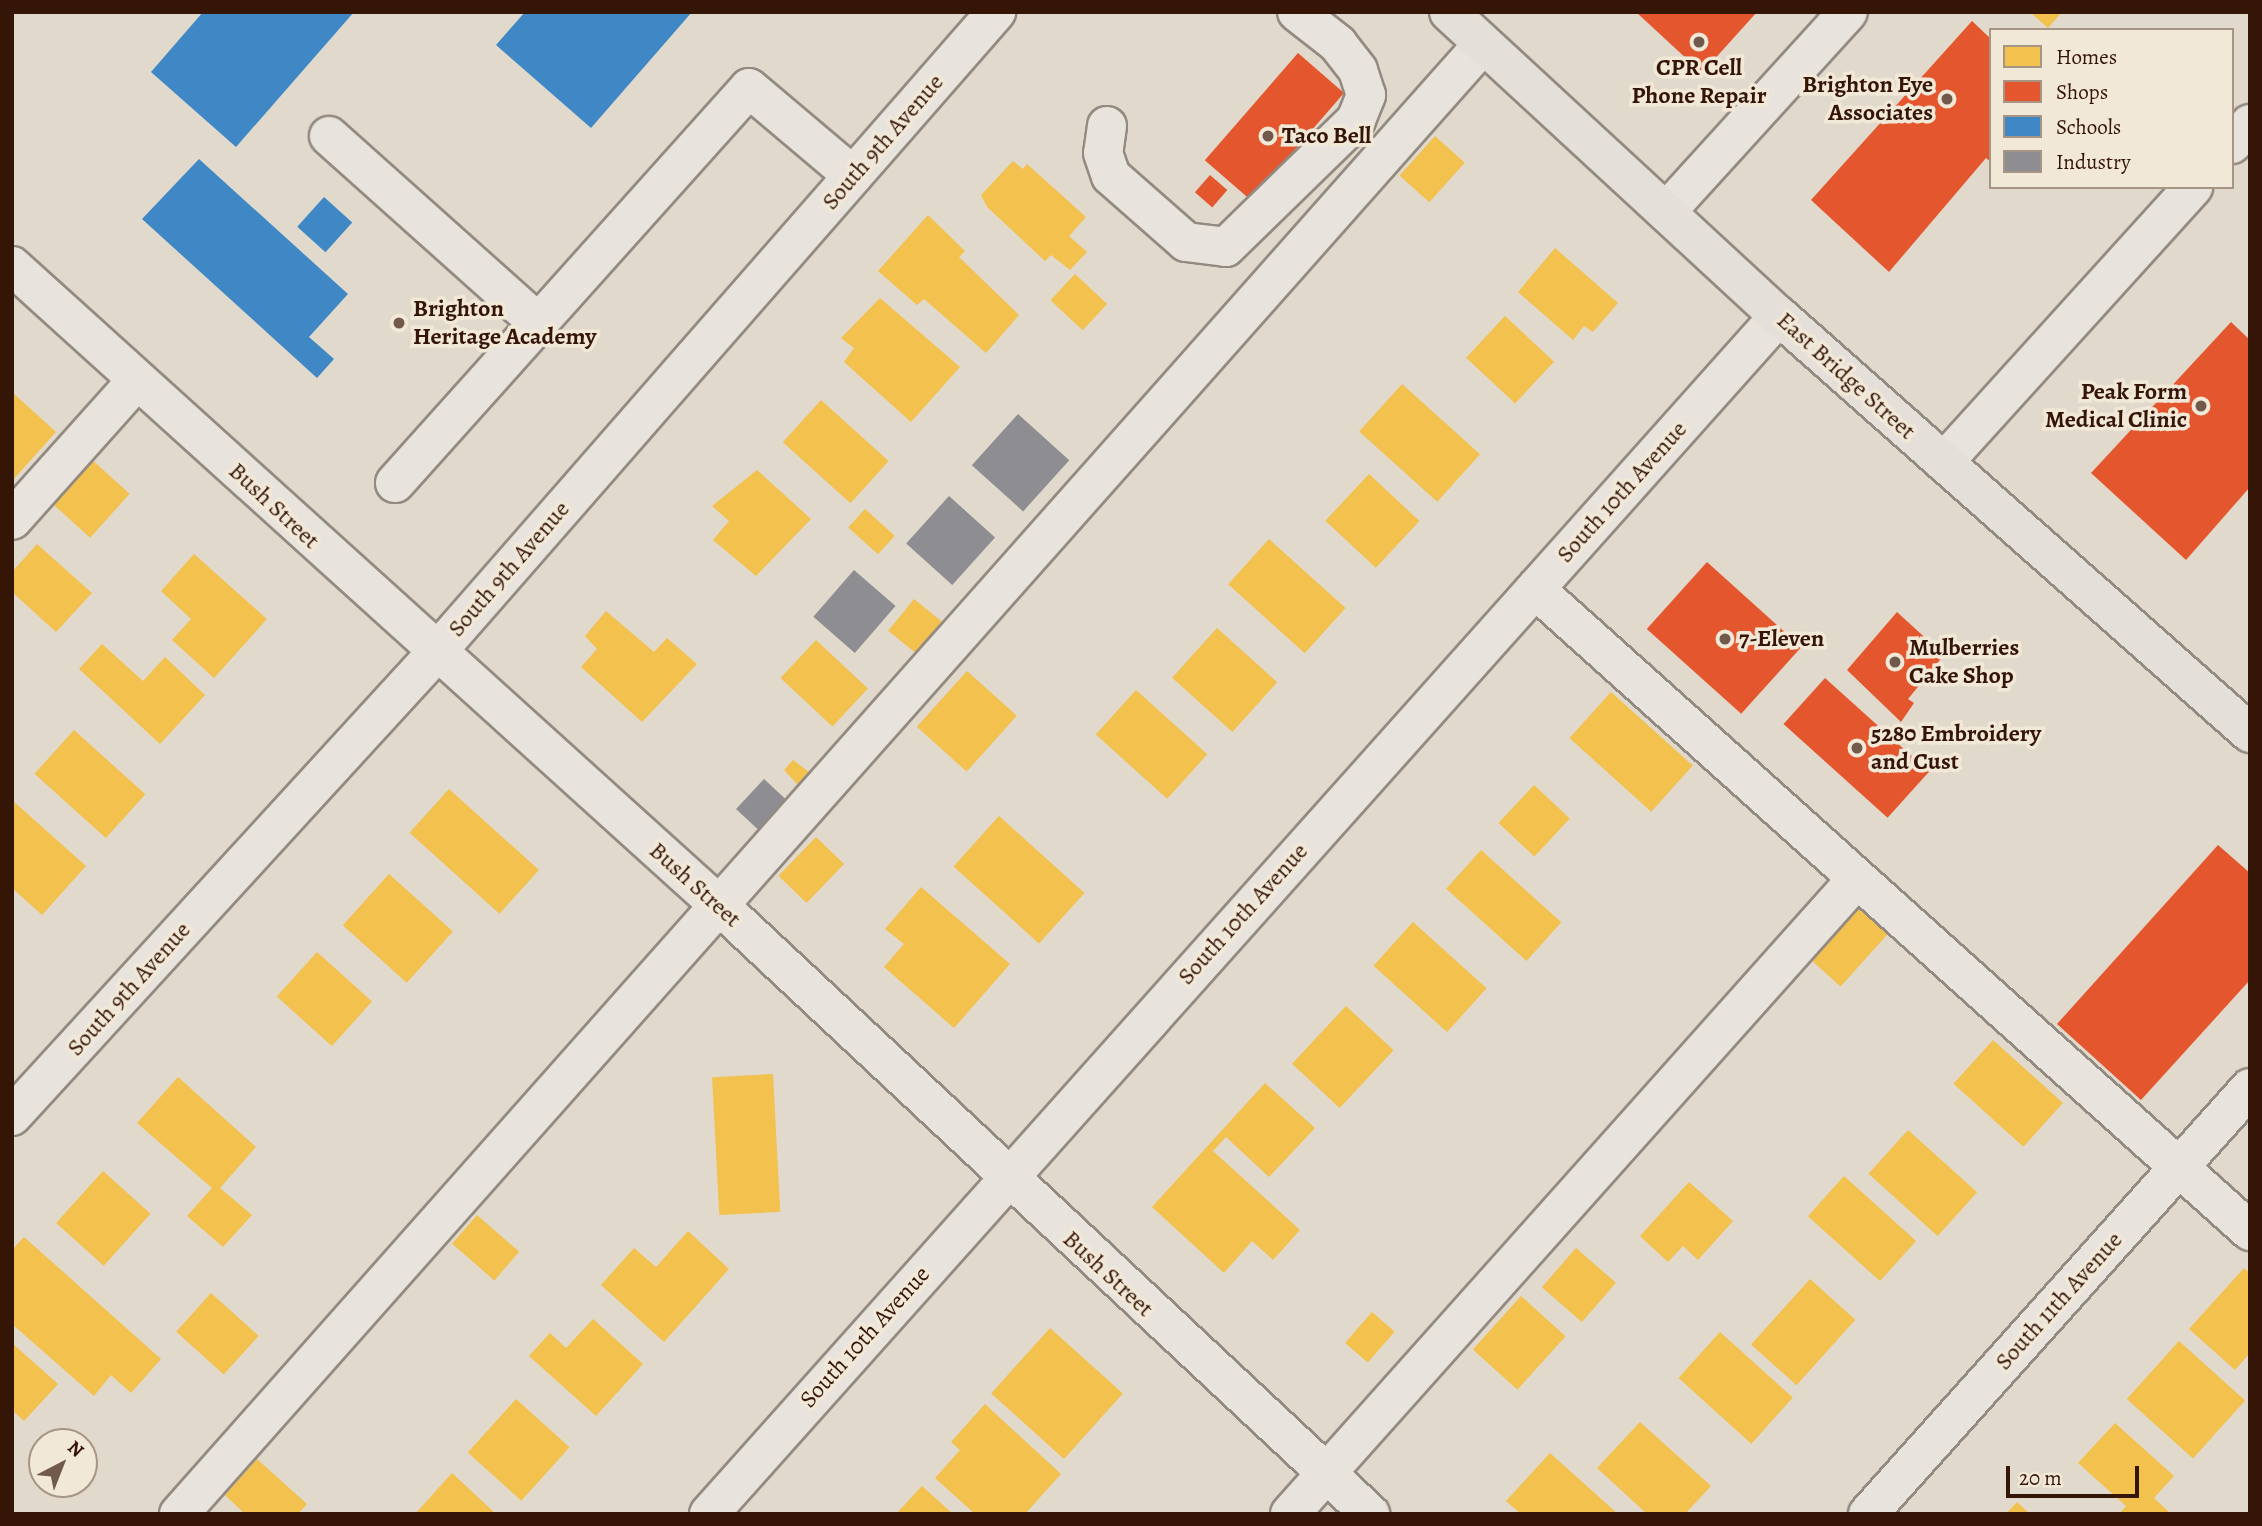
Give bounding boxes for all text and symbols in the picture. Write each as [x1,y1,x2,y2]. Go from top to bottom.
legend [1989,28,2234,189]
marker: CPR Cell Phone Repair [1691,34,1707,50]
text: Homes [2056,43,2117,71]
place label: CPR Cell Phone Repair [1631,54,1767,110]
street label: South 9th Avenue [816,68,950,216]
place label: Brighton Eye Associates [1802,71,1933,127]
text: Shops [2056,78,2108,106]
marker: Brighton Eye Associates [1939,91,1955,107]
text: Schools [2056,113,2121,141]
place label: Taco Bell [1282,122,1371,150]
marker: Taco Bell [1260,128,1276,144]
text: Industry [2056,148,2131,176]
place label: Brighton Heritage Academy [413,295,596,351]
street label: East Bridge Street [1771,306,1921,446]
marker: Brighton Heritage Academy [391,315,407,331]
place label: Peak Form Medical Clinic [2045,378,2187,434]
marker: Peak Form Medical Clinic [2193,398,2209,414]
street label: South 10th Avenue [1551,415,1693,569]
street label: Bush Street [223,457,325,555]
street label: South 9th Avenue [442,495,576,643]
place label: 7-Eleven [1739,625,1824,653]
marker: 7-Eleven [1717,631,1733,647]
place label: Mulberries Cake Shop [1909,634,2019,690]
marker: Mulberries Cake Shop [1887,654,1903,670]
place label: 5280 Embroidery and Cust [1871,720,2041,776]
marker: 5280 Embroidery and Cust [1849,740,1865,756]
street label: Bush Street [643,836,747,934]
street label: South 10th Avenue [1172,837,1314,991]
street label: South 9th Avenue [61,916,197,1062]
street label: Bush Street [1057,1225,1159,1323]
street label: South 11th Avenue [1989,1226,2129,1376]
street label: South 10th Avenue [794,1260,936,1414]
north arrow [28,1428,98,1498]
text: N [62,1435,90,1463]
scale bar [2010,1452,2143,1496]
text: 20 m [2019,1464,2062,1492]

